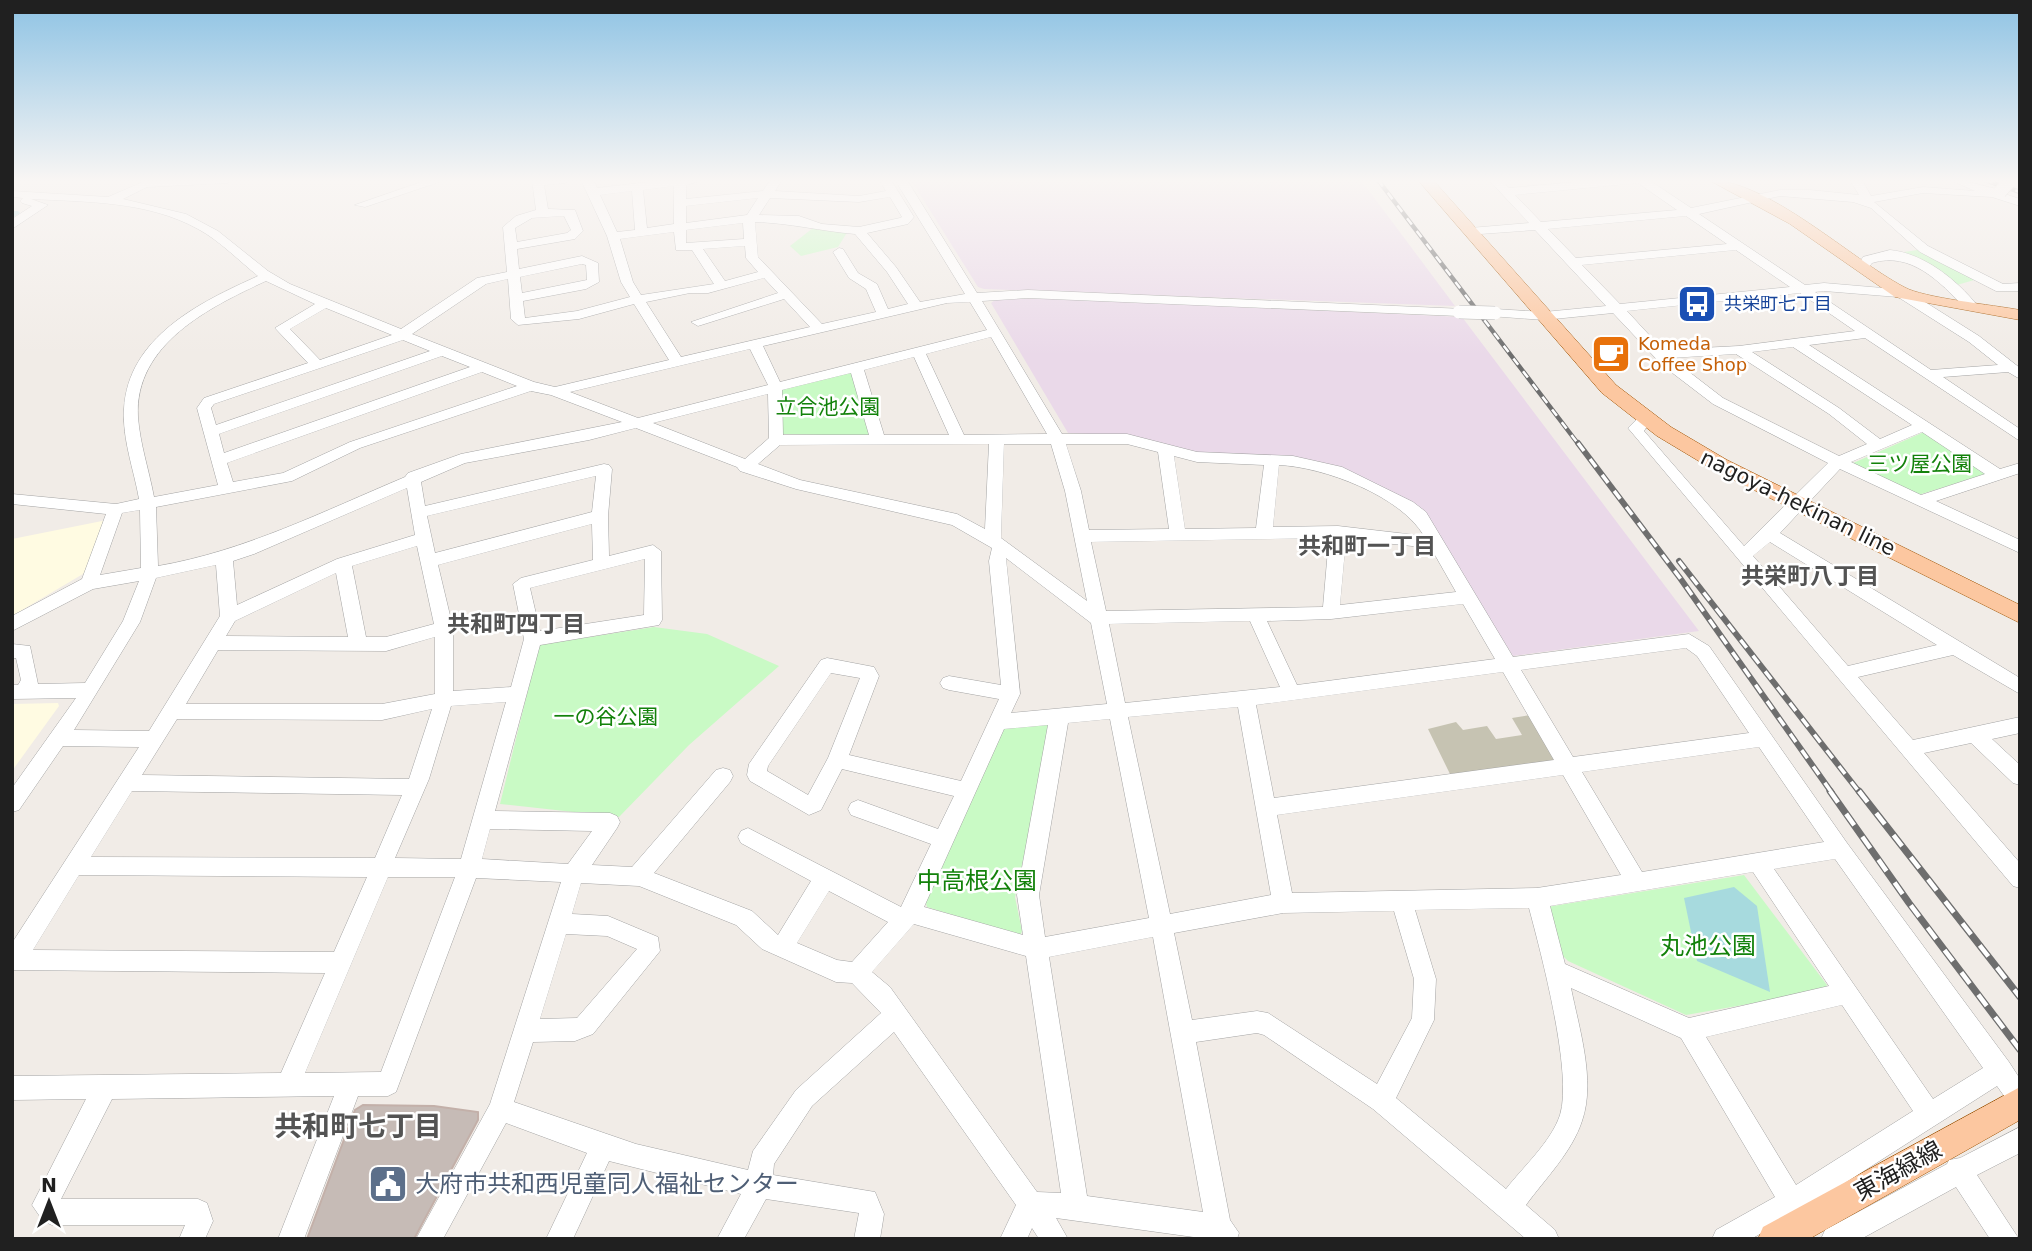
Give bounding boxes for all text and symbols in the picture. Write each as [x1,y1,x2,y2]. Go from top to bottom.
bus stop icon: 共栄町七丁目 [1676,283,1718,325]
place label: 共栄町七丁目 [1724,293,1832,314]
cafe icon: Komeda Coffee Shop [1590,333,1632,375]
place label: Komeda Coffee Shop [1638,333,1747,375]
park label: 立合池公園 [776,395,881,419]
street label: nagoya-hekinan line [1697,445,1899,561]
park label: 三ツ屋公園 [1868,452,1973,476]
district label: 共和町一丁目 [1298,533,1436,559]
district label: 共栄町八丁目 [1741,563,1879,589]
district label: 共和町四丁目 [447,611,585,637]
park label: 一の谷公園 [554,705,659,729]
park label: 中高根公園 [917,867,1037,895]
park label: 丸池公園 [1660,932,1756,960]
district label: 共和町七丁目 [274,1110,442,1143]
street label: 東海緑線 [1849,1135,1947,1207]
public building icon: 大府市共和西児童同人福祉センター [367,1163,409,1205]
north arrow [14,1167,84,1237]
place label: 大府市共和西児童同人福祉センター [415,1170,799,1198]
text: N [41,1174,57,1196]

